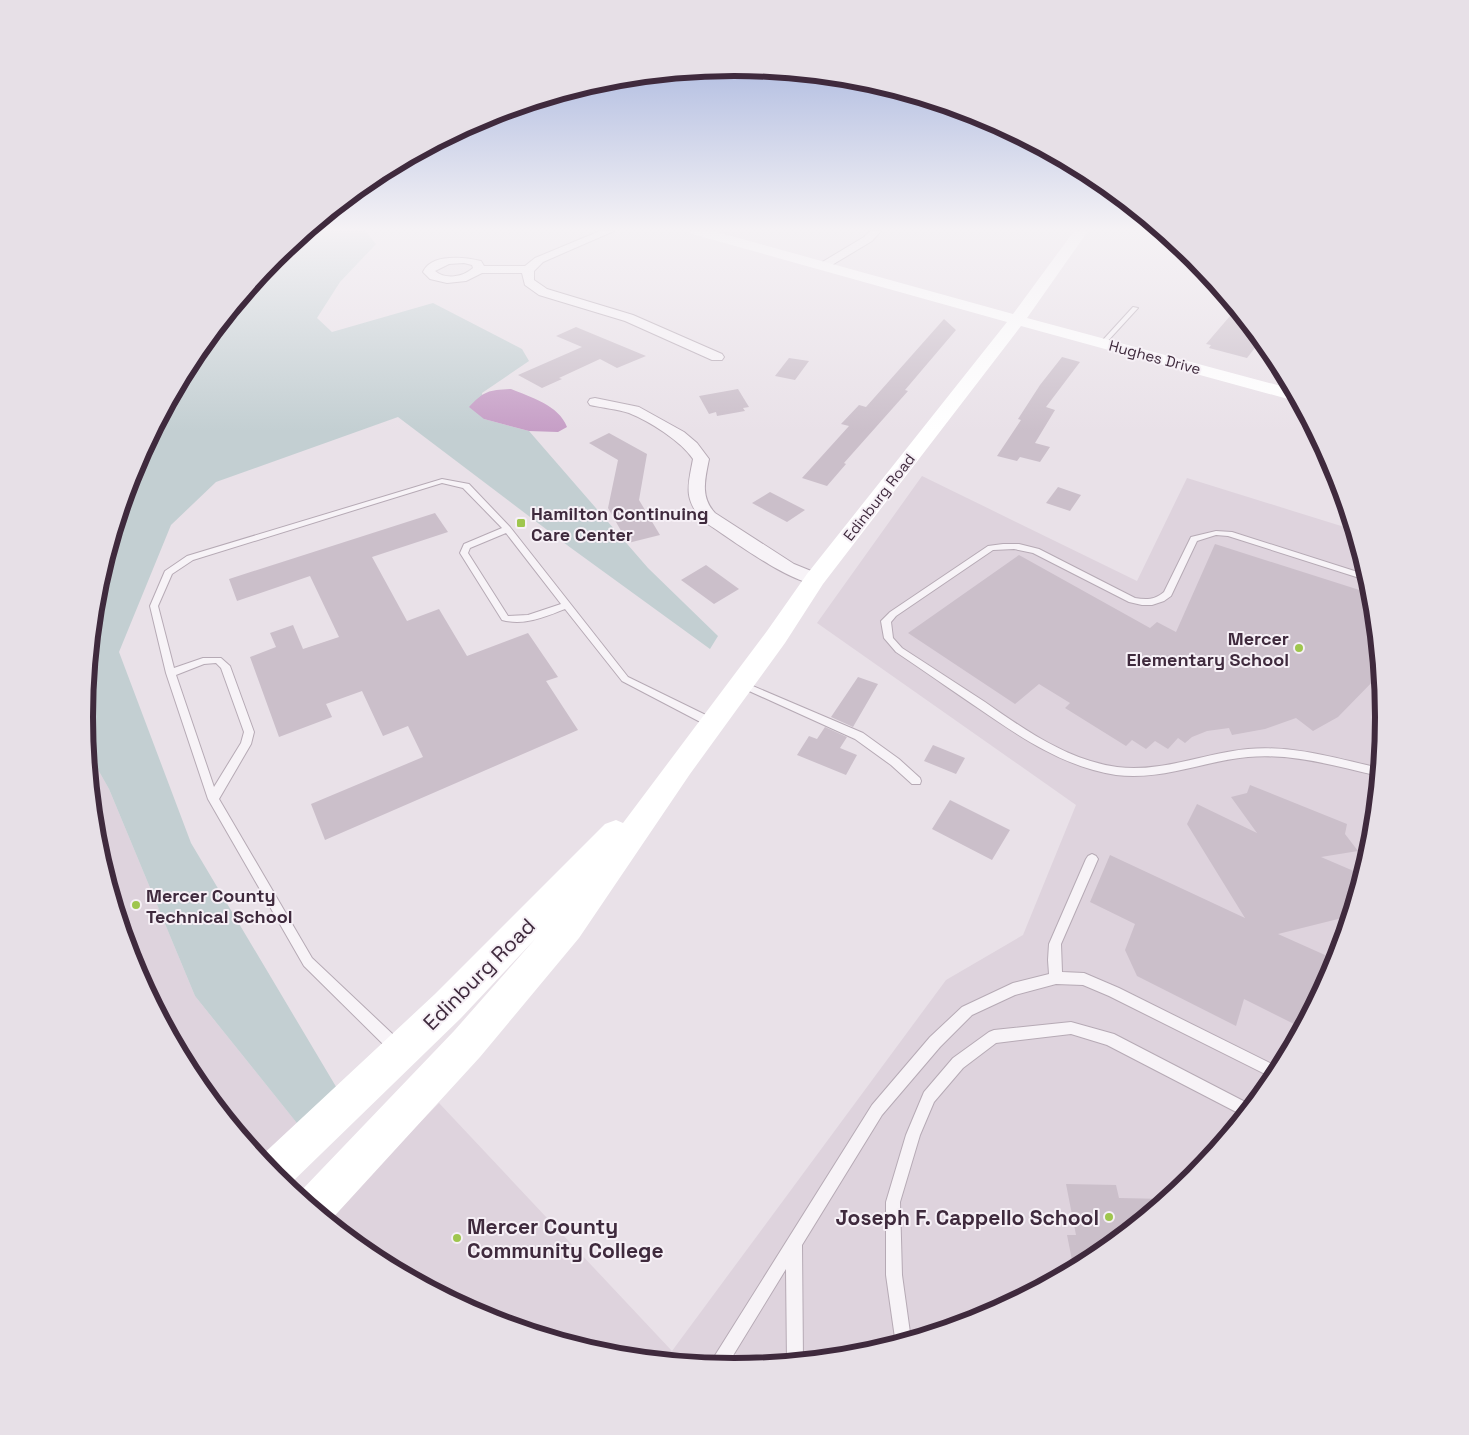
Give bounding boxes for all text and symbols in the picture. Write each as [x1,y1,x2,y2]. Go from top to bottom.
street label: Hughes Drive [1107,336,1203,378]
street label: Edinburg Road [839,450,919,544]
place label: Hamilton Continuing Care Center [531,502,709,546]
marker: Hamilton Continuing Care Center [515,517,527,529]
place label: Mercer Elementary School [1126,627,1289,671]
marker: Mercer Elementary School [1293,642,1305,654]
place label: Mercer County Technical School [146,884,292,928]
marker: Mercer County Technical School [130,899,142,911]
street label: Edinburg Road [417,912,541,1036]
place label: Joseph F. Cappello School [836,1204,1099,1231]
marker: Joseph F. Cappello School [1103,1211,1115,1223]
place label: Mercer County Community College [467,1213,664,1264]
marker: Mercer County Community College [451,1232,463,1244]

